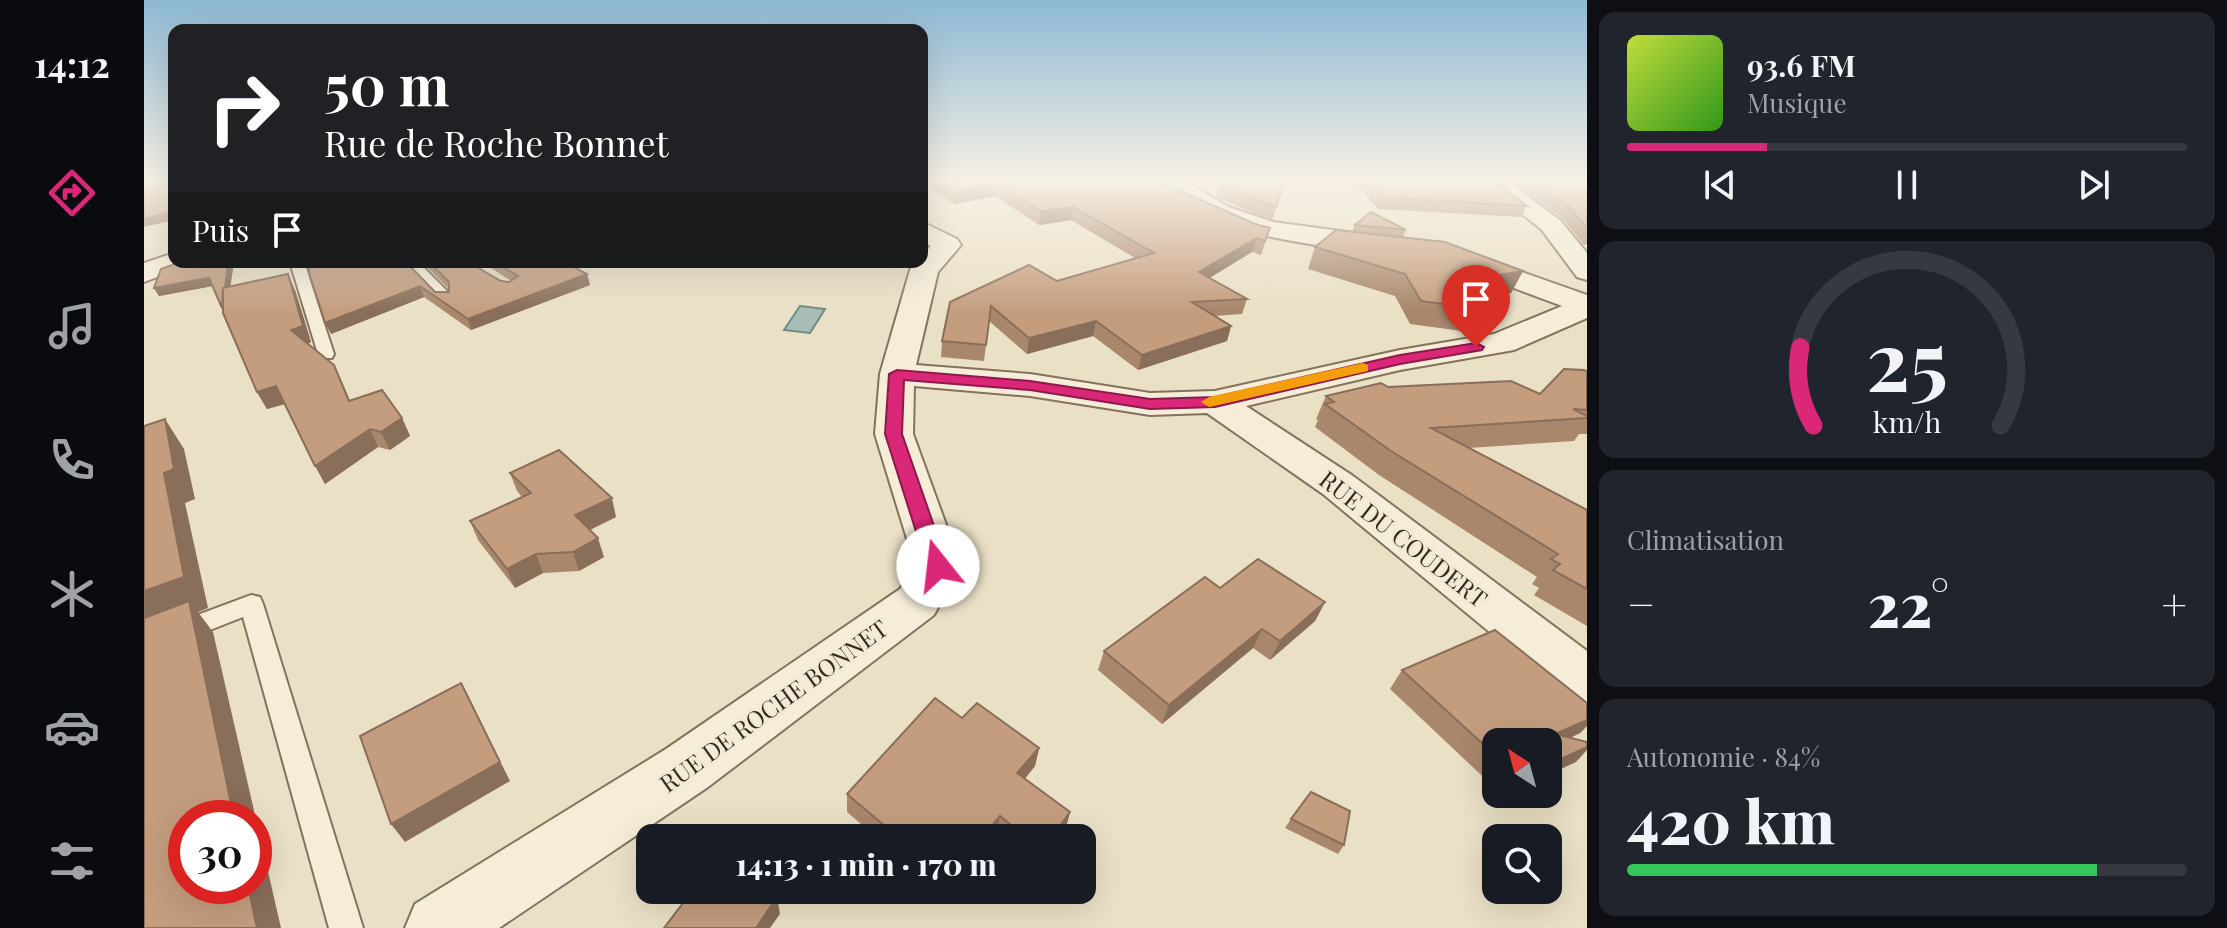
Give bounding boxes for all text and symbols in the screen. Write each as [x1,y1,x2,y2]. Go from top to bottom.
text: 14:12 [34,39,110,87]
text: 93.6 FM [1747,45,1856,85]
text: 50 m [324,46,450,121]
icon: right [192,56,296,160]
text: Musique [1747,85,1847,120]
text: Rue de Roche Bonnet [324,118,669,166]
icon: previous [1698,163,1742,207]
icon: pause [1885,163,1929,207]
icon: next [2072,163,2116,207]
icon: directions [44,165,100,221]
icon: arrive [265,208,309,252]
text: Puis [192,210,249,250]
pin [1442,265,1510,347]
icon: arrive [1454,277,1498,321]
icon: music [44,298,100,354]
text: 25 [1866,301,1948,412]
text: km/h [1873,402,1941,440]
icon: phone [44,432,100,488]
street label: RUE DU COUDERT [1314,462,1494,614]
text: Climatisation [1627,522,1784,557]
position arrow [896,524,980,608]
text: 22° [1868,562,1949,642]
icon: climate [44,566,100,622]
text: − [1627,573,1655,632]
text: + [2161,573,2187,632]
street label: RUE DE ROCHE BONNET [653,611,894,799]
icon: car [44,699,100,755]
north arrow [1482,728,1562,808]
map controls [1482,728,1562,904]
text: Autonomie · 84% [1627,739,1820,774]
text: 420 km [1627,779,1835,859]
speed limit sign: 30 [168,800,272,904]
button: search [1482,824,1562,904]
icon: filters [44,833,100,889]
text: 14:13 · 1 min · 170 m [735,844,997,884]

